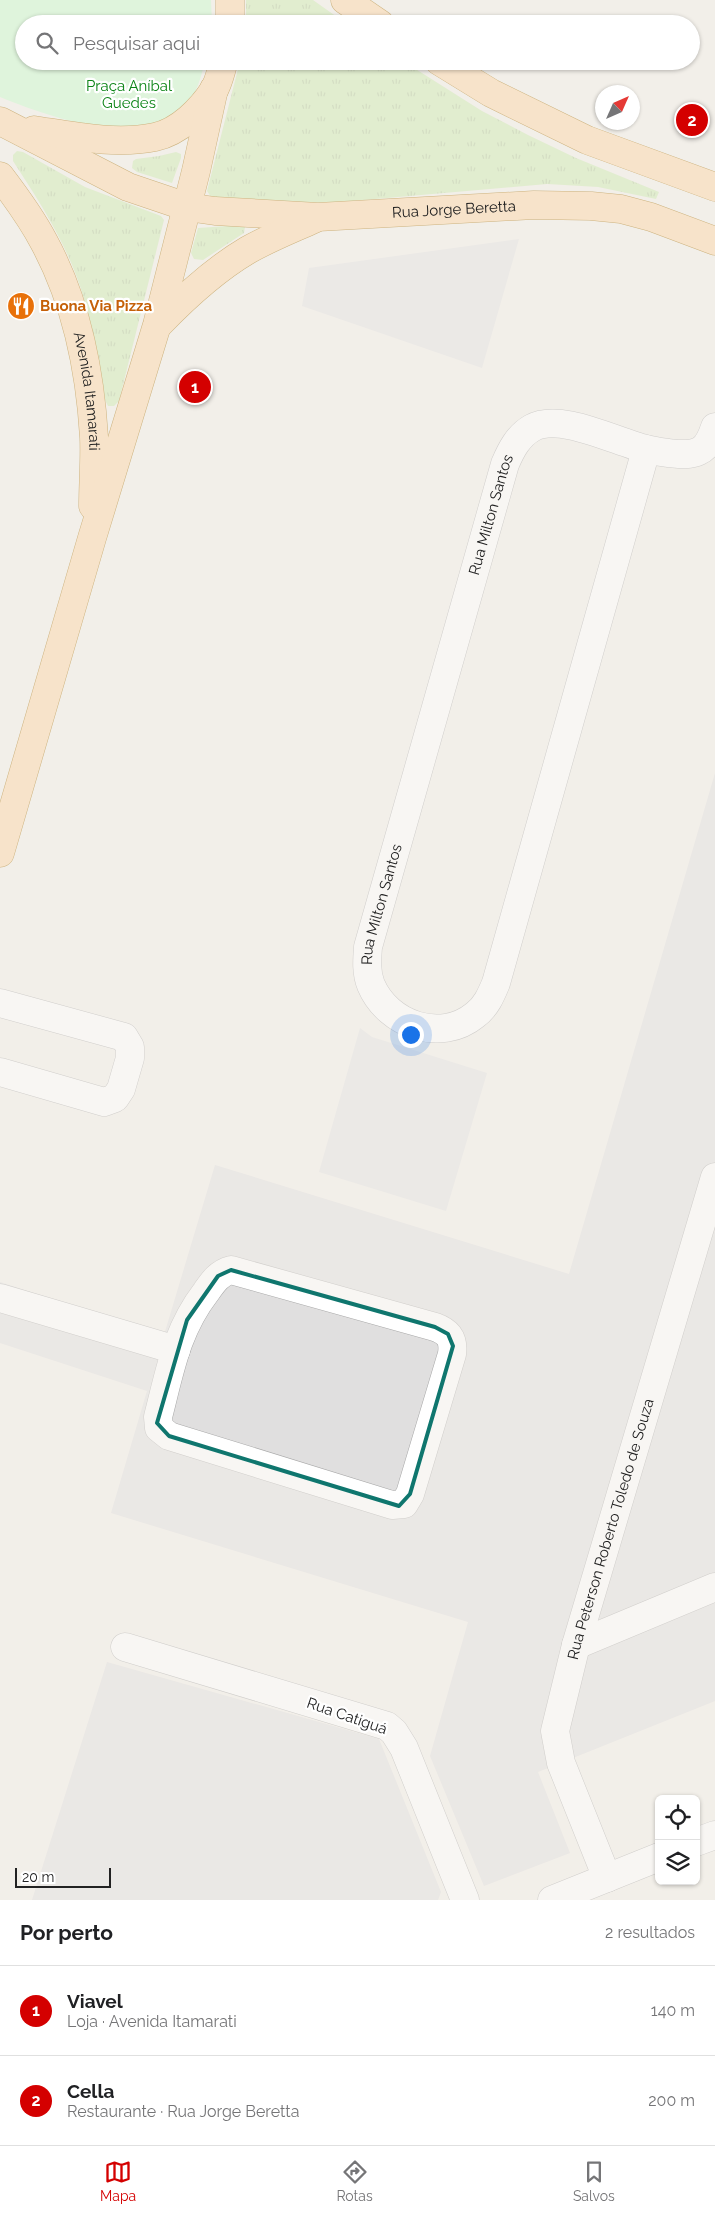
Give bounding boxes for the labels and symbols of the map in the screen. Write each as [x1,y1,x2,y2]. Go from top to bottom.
park label: Praça Aníbal Guedes [86,77,173,112]
north arrow [595,85,640,130]
pin: 2 [676,101,708,139]
street label: Rua Jorge Beretta [392,197,516,222]
restaurant icon: Buona Via Pizza [6,291,36,321]
place label: Buona Via Pizza [40,297,152,315]
street label: Avenida Itamarati [70,330,103,451]
pin: 1 [179,368,211,406]
street label: Rua Milton Santos [465,451,517,577]
street label: Rua Milton Santos [358,842,406,965]
your location [398,1022,424,1048]
street label: Rua Peterson Roberto Toledo de Souza [564,1396,658,1661]
street label: Rua Catiguá [305,1694,389,1738]
scale bar [15,1865,111,1888]

